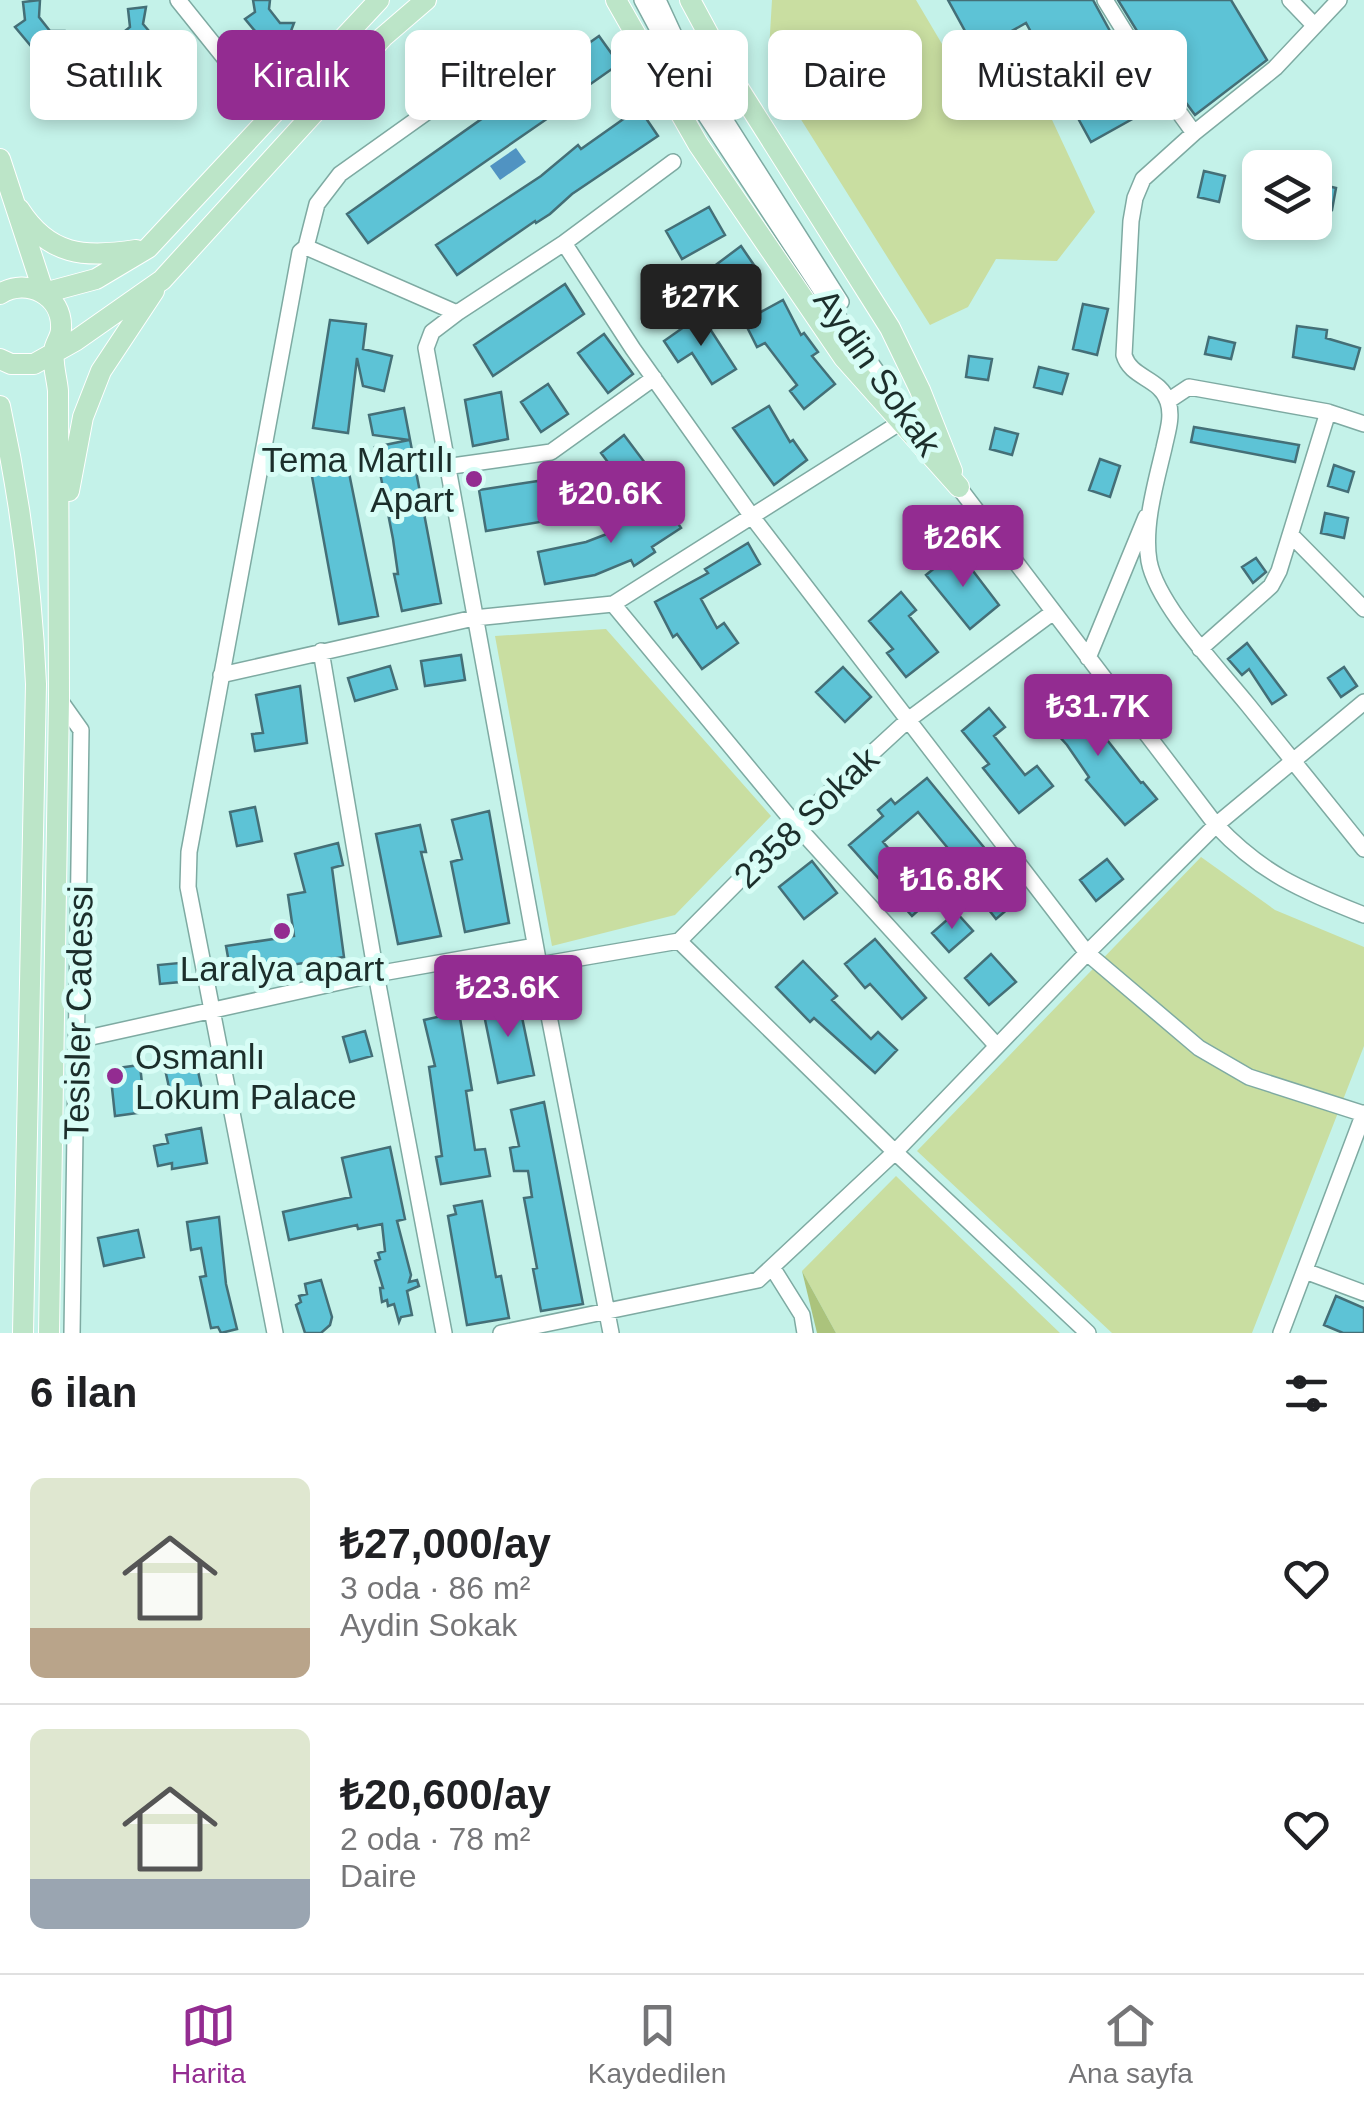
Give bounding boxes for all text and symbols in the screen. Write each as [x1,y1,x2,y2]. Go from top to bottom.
chip: Satılık [30,30,197,120]
chip: Kiralık [217,30,385,120]
chip: Filtreler [405,30,591,120]
chip: Yeni [611,30,748,120]
chip: Daire [768,30,922,120]
chip: Müstakil ev [942,30,1187,120]
map controls [1242,150,1332,240]
button: layers [1242,150,1332,240]
pin: ₺27K [642,264,760,349]
text: ₺27K [662,278,740,314]
street label: Aydin Sokak [806,281,950,463]
place label: Tema Martılı Apart [261,440,454,519]
pin: ₺20.6K [530,461,692,546]
marker: Tema Martılı Apart [463,468,485,490]
text: ₺20.6K [559,475,663,511]
pin: ₺26K [904,505,1022,590]
text: ₺26K [924,519,1002,555]
pin: ₺31.7K [1017,674,1179,759]
text: ₺31.7K [1046,688,1150,724]
street label: 2358 Sokak [726,738,886,895]
pin: ₺16.8K [871,847,1033,932]
text: ₺16.8K [900,861,1004,897]
street label: Tesisler Cadessi [56,885,100,1141]
marker: Laralya apart [271,920,293,942]
place label: Laralya apart [180,949,384,988]
pin: ₺23.6K [427,955,589,1040]
text: ₺23.6K [456,969,560,1005]
place label: Osmanlı Lokum Palace [135,1037,357,1116]
marker: Osmanlı Lokum Palace [104,1065,126,1087]
icon: filters [1279,1366,1334,1421]
text: 6 ilan [30,1369,137,1416]
icon: home [110,1518,230,1638]
text: ₺27,000/ay [340,1520,551,1567]
icon: heart [1279,1551,1334,1606]
text: 3 oda · 86 m² [340,1570,530,1606]
text: Aydin Sokak [340,1607,517,1643]
icon: home [110,1769,230,1889]
text: ₺20,600/ay [340,1771,551,1818]
icon: heart [1279,1802,1334,1857]
text: 2 oda · 78 m² [340,1821,530,1857]
text: Daire [340,1858,416,1894]
tab: Harita [171,1998,246,2090]
tab: Kaydedilen [588,1998,726,2090]
tab: Ana sayfa [1068,1998,1193,2090]

